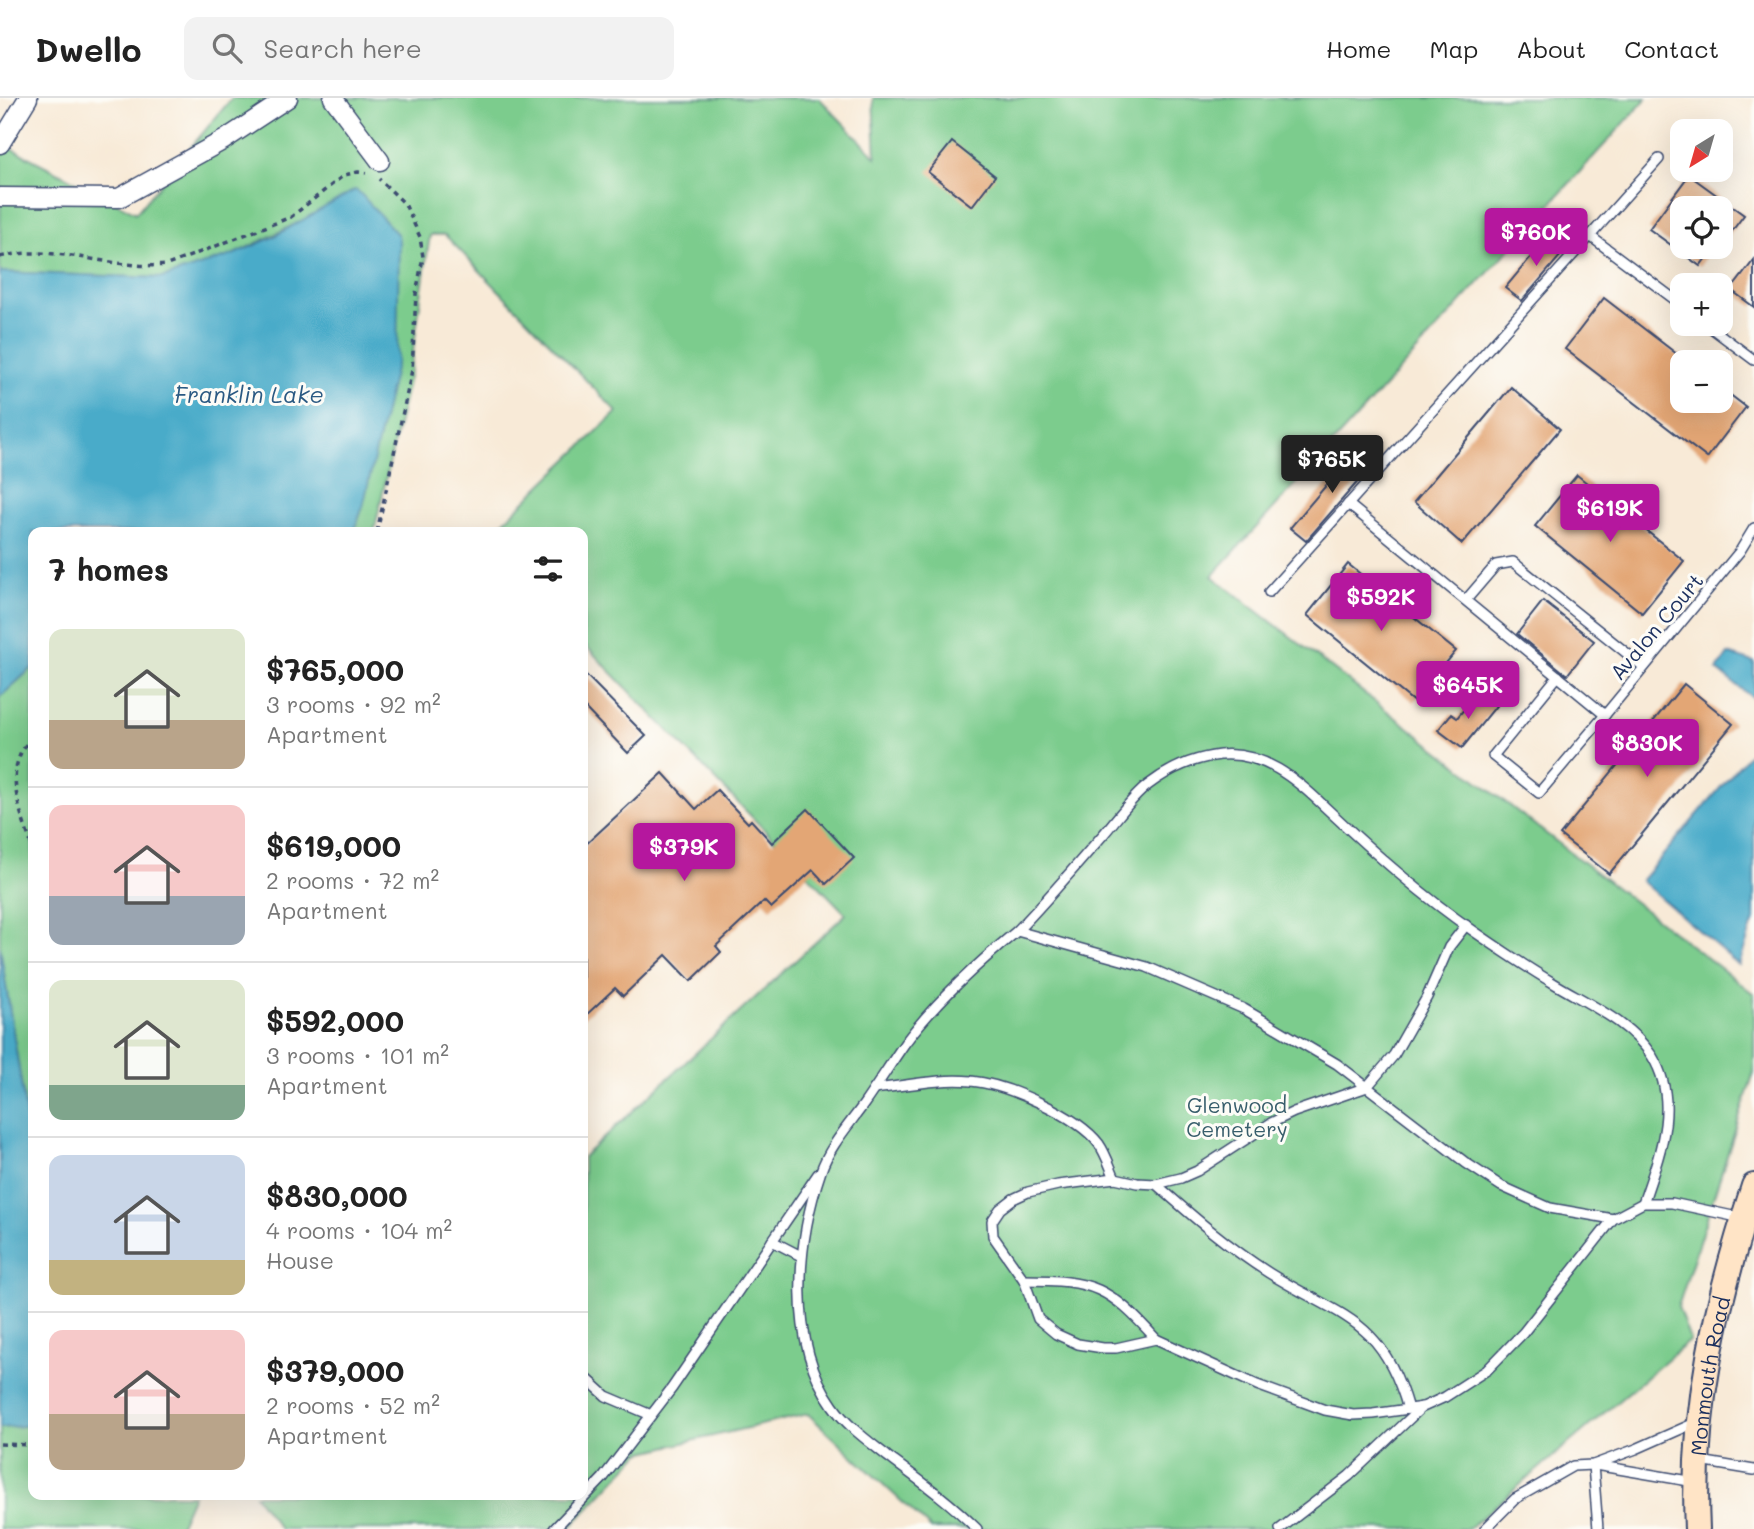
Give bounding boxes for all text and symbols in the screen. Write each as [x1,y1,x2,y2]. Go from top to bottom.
search box [184,17,674,80]
text: Dwello [35,27,142,70]
icon: search [208,29,246,67]
text: Search here [264,31,422,65]
text: Home [1326,33,1391,64]
text: Map [1429,33,1478,64]
text: About [1516,33,1586,64]
text: Contact [1624,33,1719,64]
north arrow [1670,119,1732,182]
map controls [1670,119,1733,413]
button: locate [1670,196,1733,259]
pin: $760K [1487,208,1585,268]
text: $760K [1501,216,1571,246]
button: + [1670,273,1733,336]
button: − [1670,350,1733,413]
water label: Franklin Lake [174,379,324,409]
pin: $765K [1283,436,1381,495]
text: $765K [1297,443,1367,473]
pin: $619K [1561,484,1659,544]
text: $619K [1576,492,1644,522]
text: 7 homes [49,549,169,589]
icon: filters [529,550,567,588]
street label: Avalon Court [1603,567,1709,685]
pin: $592K [1332,574,1430,633]
text: $592K [1346,581,1416,611]
text: $765,000 [266,649,404,689]
icon: home [105,657,189,741]
pin: $645K [1419,662,1517,721]
text: $645K [1432,669,1504,699]
text: 3 rooms · 92 m² [266,689,441,719]
text: Apartment [266,719,388,749]
pin: $830K [1598,720,1696,779]
text: $830K [1611,727,1683,757]
pin: $379K [635,824,733,883]
text: $619,000 [266,825,401,865]
text: $379K [649,831,719,861]
icon: home [105,833,189,917]
text: 2 rooms · 72 m² [266,865,439,895]
text: Apartment [266,895,388,925]
text: $592,000 [266,1000,404,1040]
icon: home [105,1008,189,1092]
text: 3 rooms · 101 m² [266,1040,449,1070]
text: Apartment [266,1070,388,1100]
park label: Glenwood Cemetery [1186,1091,1288,1142]
text: $830,000 [266,1175,408,1215]
icon: home [105,1183,189,1267]
text: 4 rooms · 104 m² [266,1215,452,1245]
text: House [266,1245,334,1275]
street label: Monmouth Road [1684,1293,1735,1457]
text: $379,000 [266,1350,404,1390]
icon: home [105,1358,189,1442]
text: 2 rooms · 52 m² [266,1390,440,1420]
text: Apartment [266,1420,388,1450]

